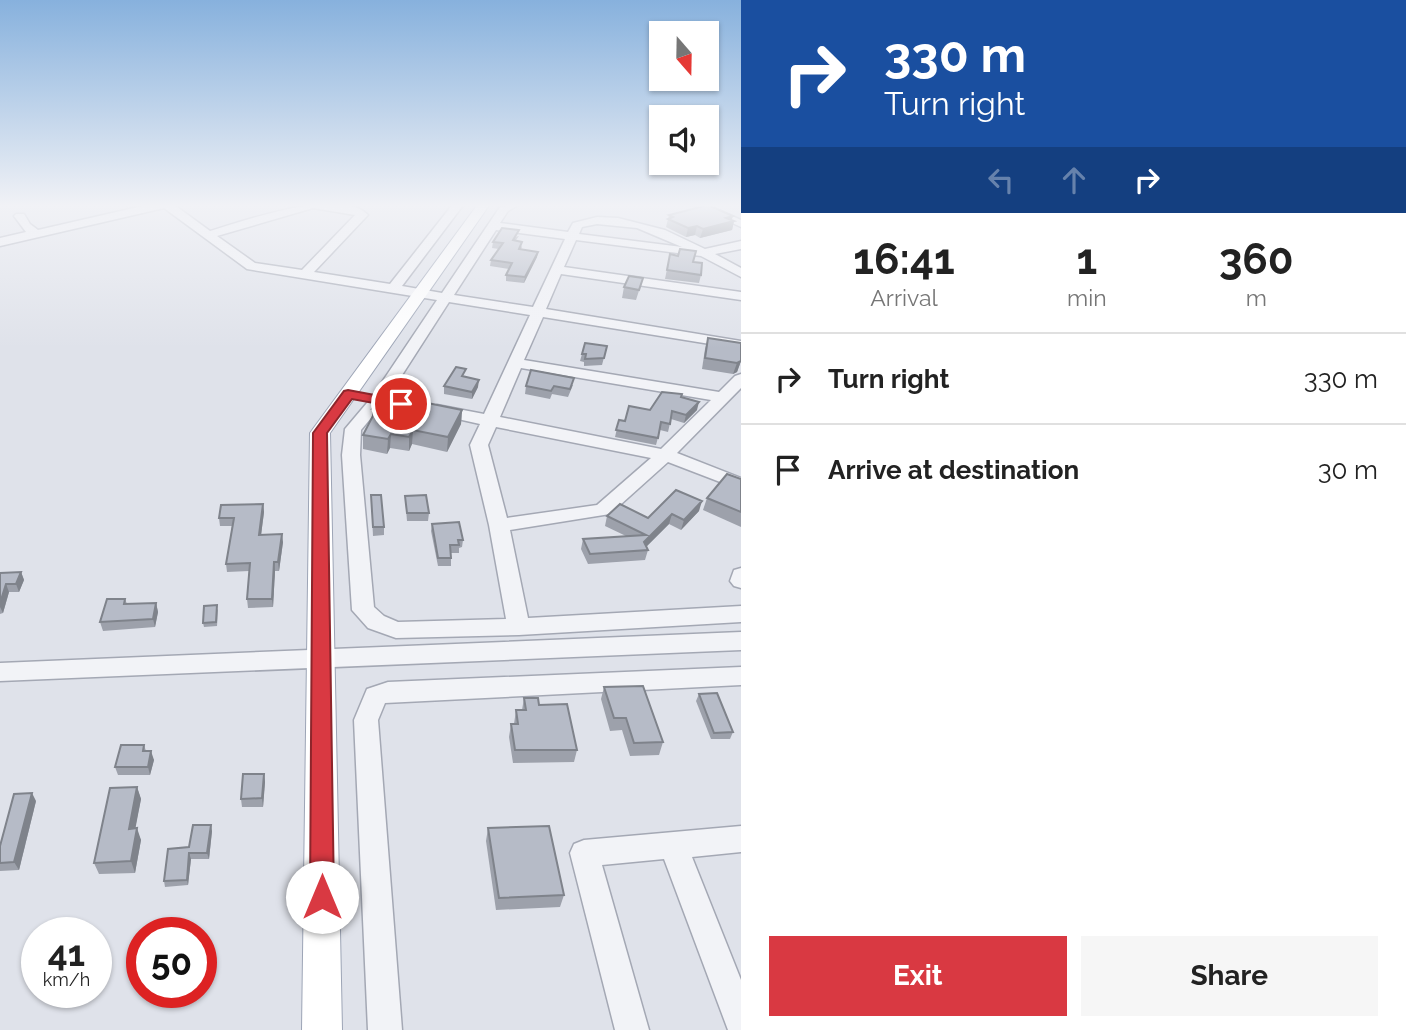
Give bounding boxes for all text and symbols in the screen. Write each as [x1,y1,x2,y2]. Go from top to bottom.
north arrow [649,21,719,91]
map controls [649,21,719,175]
text: 330 m [884,26,1026,83]
icon: right [769,28,860,119]
text: Turn right [884,85,1025,122]
button: sound [649,105,719,175]
icon: left [982,161,1020,199]
icon: ahead [1055,161,1093,199]
icon: right [1128,161,1166,199]
text: 16:41 [853,235,955,284]
text: 1 [1076,235,1097,284]
text: 360 [1219,235,1294,284]
text: Arrival [870,284,938,311]
text: min [1067,284,1107,311]
text: m [1246,284,1267,311]
icon: right [769,360,807,398]
text: Turn right [828,364,949,394]
text: 330 m [1304,364,1378,394]
pin [371,374,431,434]
icon: arrive [382,385,420,423]
icon: arrive [769,451,807,489]
text: Arrive at destination [828,455,1079,485]
text: 30 m [1318,455,1378,485]
position arrow [285,860,359,934]
speed limit sign: 50 [126,917,217,1008]
text: 41 [48,933,85,974]
button: Exit [769,936,1067,1016]
button: Share [1081,936,1378,1016]
text: km/h [43,969,90,990]

